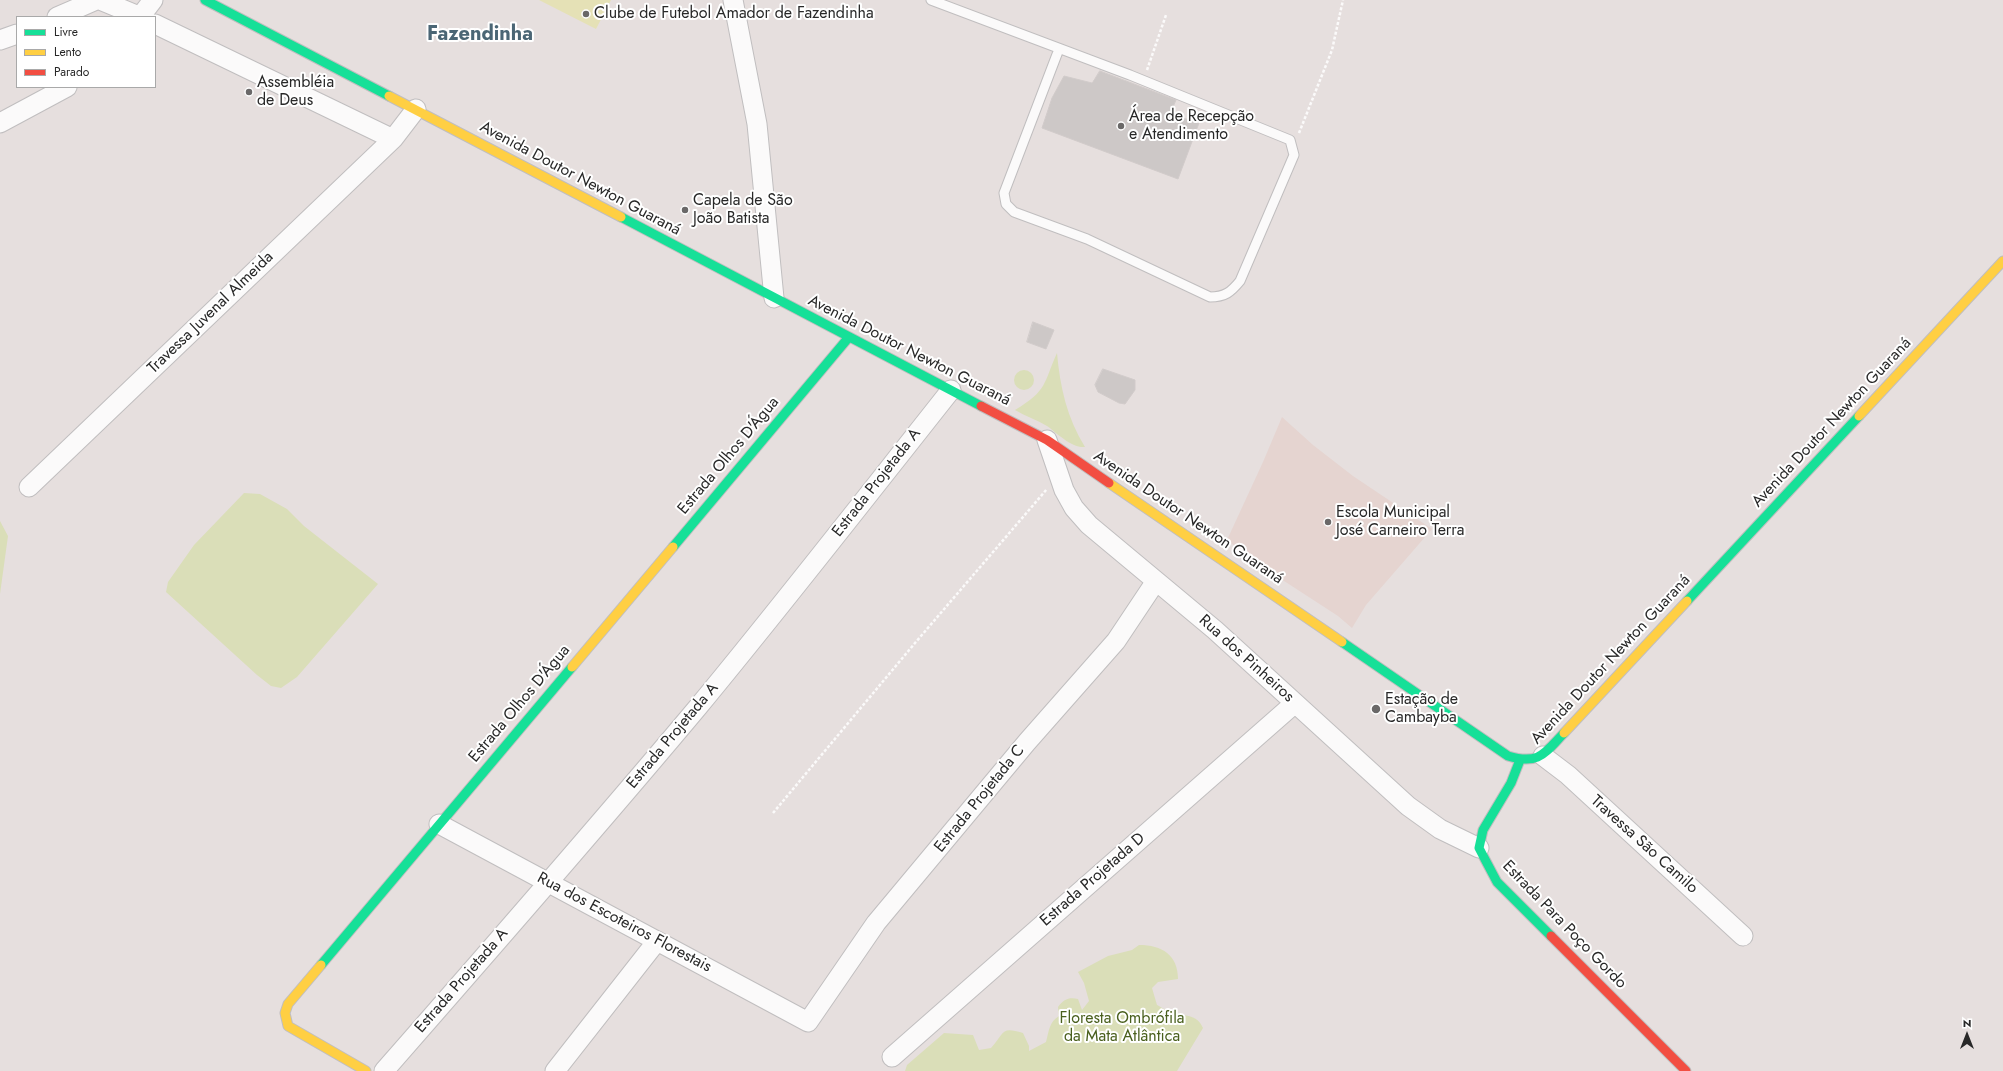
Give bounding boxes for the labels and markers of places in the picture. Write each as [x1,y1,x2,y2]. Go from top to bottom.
place label: Clube de Futebol Amador de Fazendinha [594,4,874,24]
marker: Clube de Futebol Amador de Fazendinha [581,9,591,19]
place label: Assembléia de Deus [257,73,334,111]
marker: Assembléia de Deus [244,87,254,97]
place label: Área de Recepção e Atendimento [1129,107,1254,145]
marker: Área de Recepção e Atendimento [1116,121,1126,131]
place label: Capela de São João Batista [693,191,793,229]
marker: Capela de São João Batista [680,205,690,215]
place label: Escola Municipal José Carneiro Terra [1336,503,1465,541]
marker: Escola Municipal José Carneiro Terra [1323,517,1333,527]
place label: Estação de Cambayba [1385,690,1458,728]
marker: Estação de Cambayba [1370,703,1382,715]

